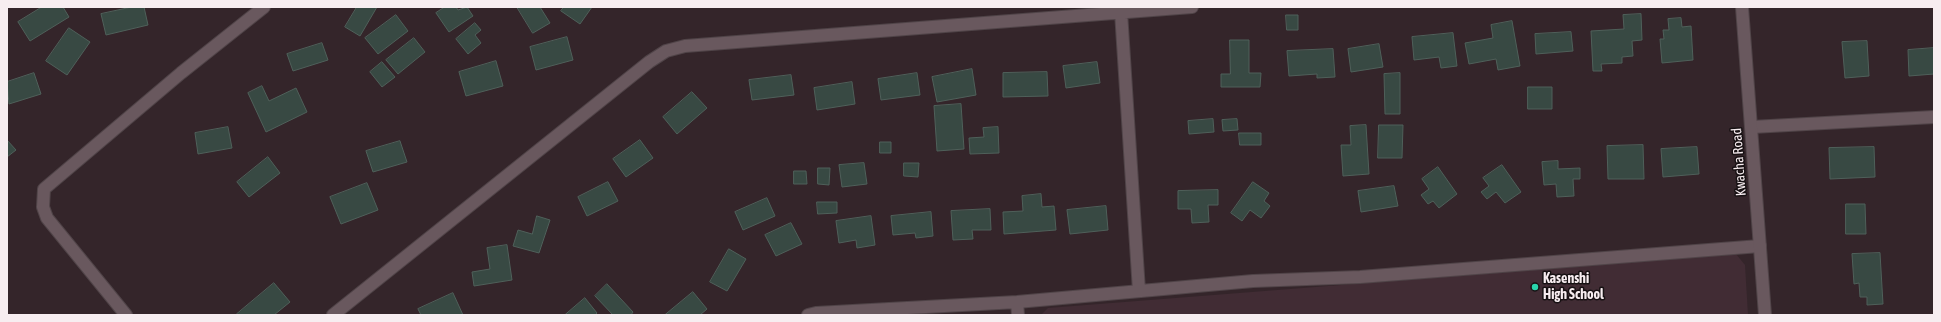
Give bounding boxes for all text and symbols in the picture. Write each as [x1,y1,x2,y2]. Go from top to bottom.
street label: Kwacha Road [1728,127,1750,197]
place label: Kasenshi High School [1543,271,1604,304]
marker: Kasenshi High School [1530,282,1540,292]

